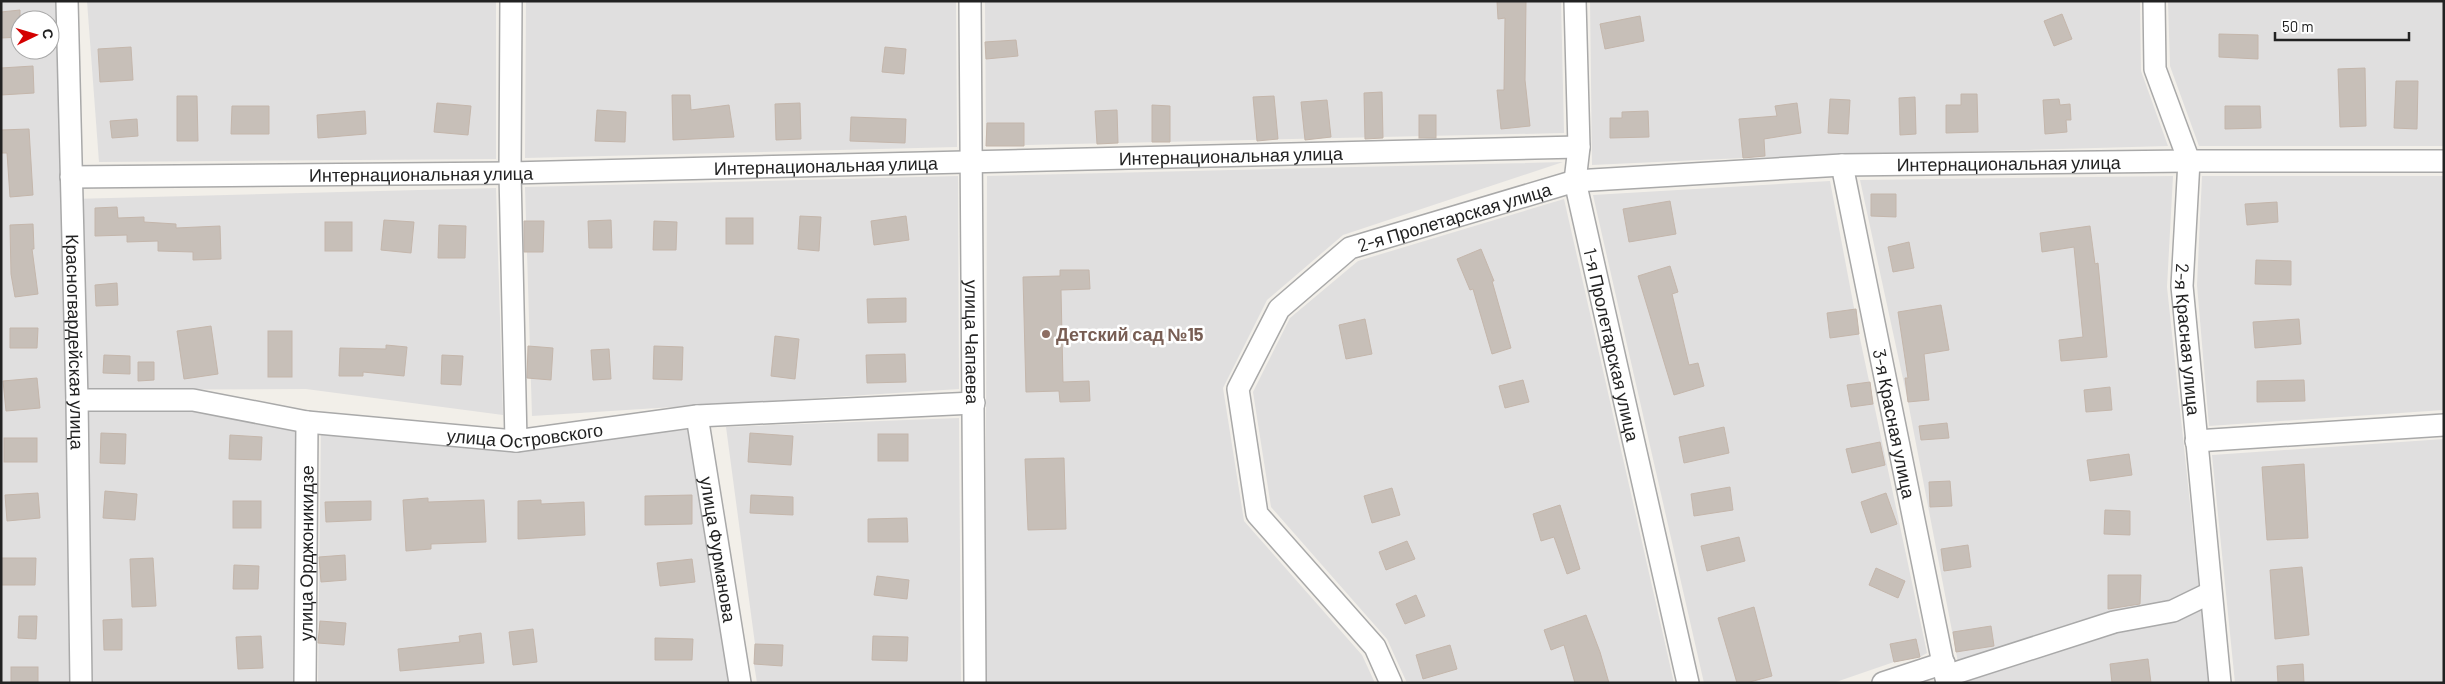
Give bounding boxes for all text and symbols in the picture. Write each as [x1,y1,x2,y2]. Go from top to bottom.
north arrow [10,10,60,60]
scale bar [2275,10,2409,42]
text: 50 m [2282,17,2314,35]
text: С [40,28,57,40]
street label: Интернациональная улица [1119,142,1344,169]
street label: Интернациональная улица [1896,151,2122,175]
street label: Интернациональная улица [714,152,939,179]
street label: Интернациональная улица [309,161,534,186]
street label: 2-я Пролетарская улица [1355,177,1555,256]
street label: Красногвардейская улица [62,234,89,451]
street label: 1-я Пролетарская улица [1579,246,1644,444]
street label: 2-я Красная улица [2171,263,2205,417]
street label: улица Чапаева [961,280,984,405]
place label: Детский сад №15 [1056,323,1204,345]
marker: Детский сад №15 [1040,328,1052,340]
street label: 3-я Красная улица [1869,347,1921,501]
street label: улица Островского [446,418,604,452]
street label: улица Орджоникидзе [294,465,318,641]
street label: улица Фурманова [696,475,741,625]

